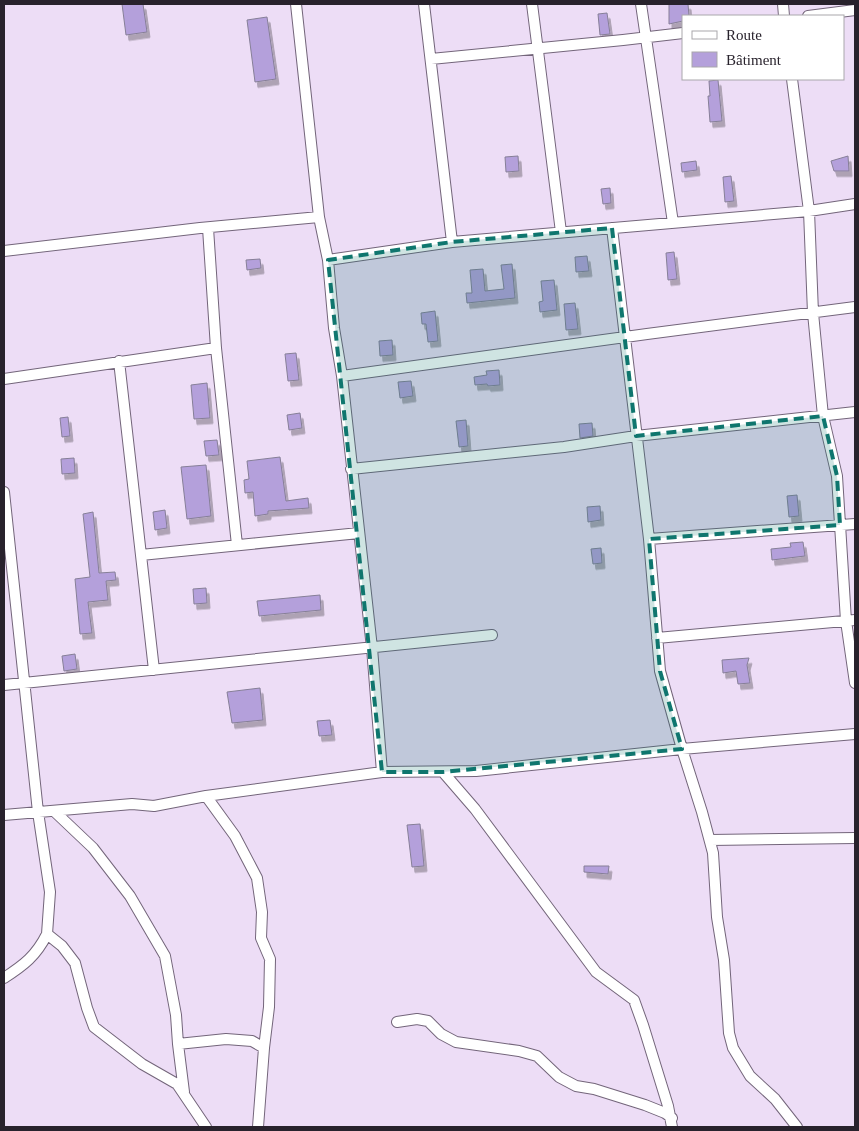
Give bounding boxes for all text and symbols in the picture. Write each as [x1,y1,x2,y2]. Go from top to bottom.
legend [682,15,844,80]
text: Route [726,27,762,43]
text: Bâtiment [726,52,782,68]

